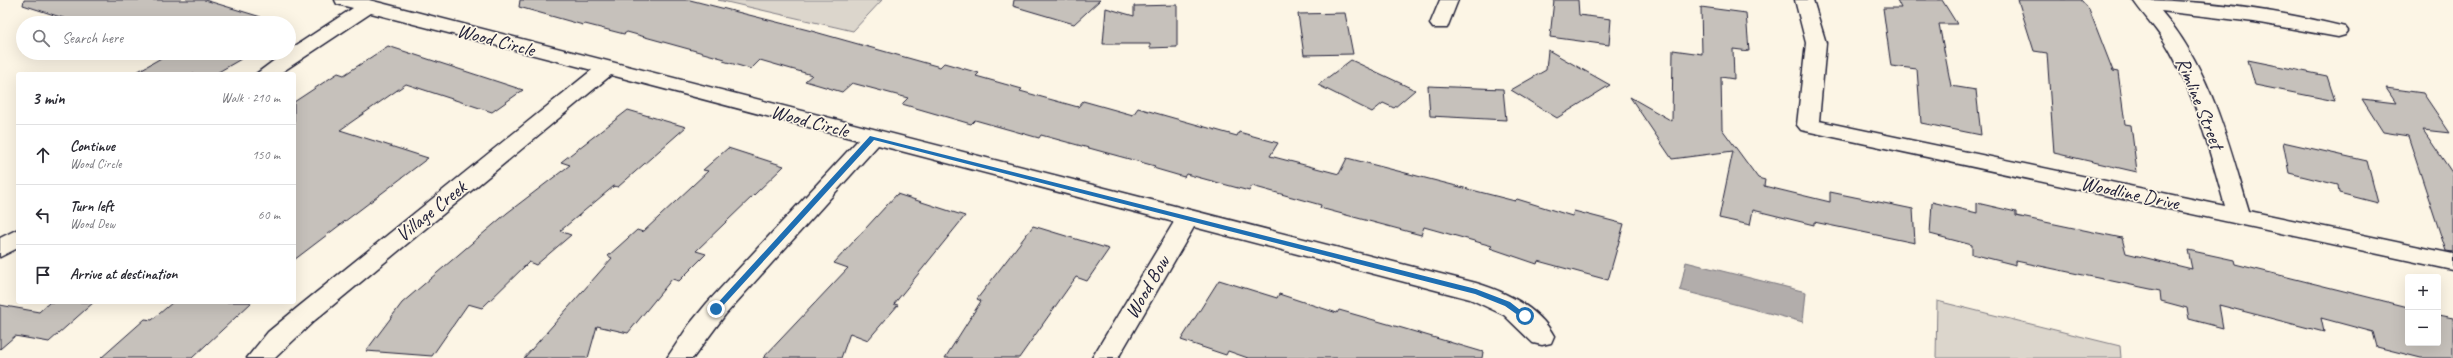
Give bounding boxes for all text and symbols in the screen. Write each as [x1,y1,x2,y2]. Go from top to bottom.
search box [16,16,296,60]
street label: Wood Circle [455,18,539,63]
icon: search [30,27,52,49]
text: Search here [62,29,123,48]
street label: Rimline Street [2170,53,2231,156]
text: 3 min [32,88,65,109]
text: Walk · 210 m [221,90,280,106]
street label: Wood Circle [769,99,853,144]
text: Continue [70,137,115,156]
icon: ahead [32,144,54,166]
text: 150 m [252,147,280,163]
text: Wood Circle [70,156,121,172]
street label: Woodline Drive [2079,170,2183,216]
street label: Village Creek [391,174,473,247]
text: Turn left [70,197,113,216]
icon: left [32,204,54,226]
text: 60 m [258,207,280,223]
text: Wood Dew [70,216,115,232]
street label: Wood Bow [1119,250,1176,323]
icon: arrive [32,264,54,286]
text: Arrive at destination [70,265,177,284]
map controls [2405,274,2441,346]
button: + [2405,274,2441,310]
route end [707,300,725,318]
route start [1516,307,1534,325]
button: − [2405,310,2441,346]

